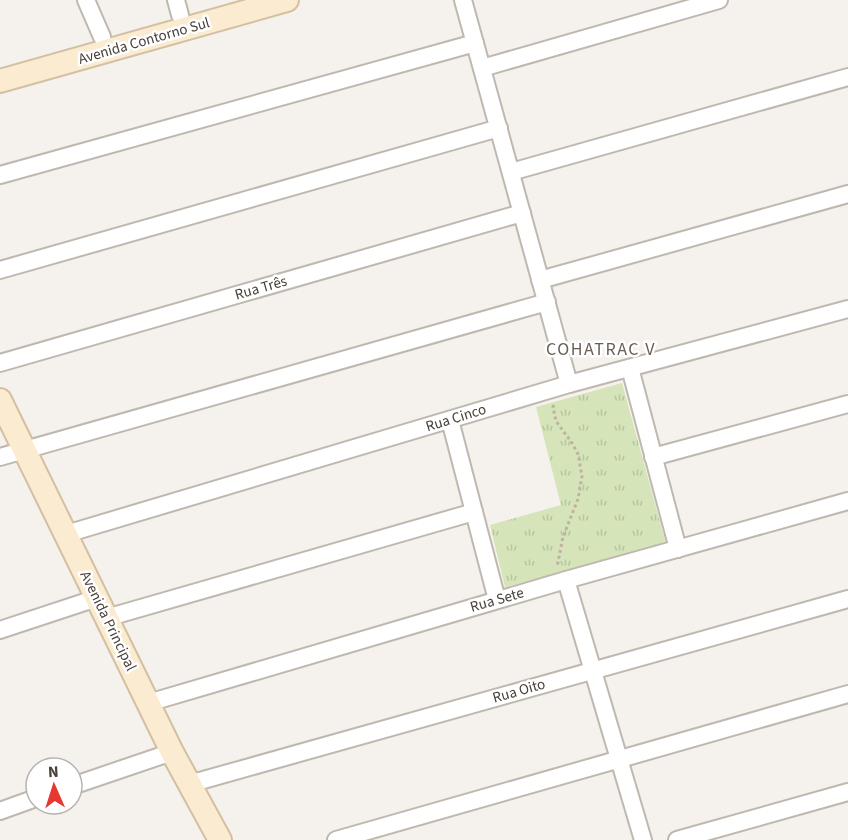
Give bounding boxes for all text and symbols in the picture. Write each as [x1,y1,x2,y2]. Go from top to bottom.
street label: Avenida Contorno Sul [76,12,212,70]
street label: Rua Três [232,271,290,305]
district label: COHATRAC V [546,337,656,362]
street label: Rua Cinco [423,399,489,437]
street label: Avenida Principal [75,567,141,675]
street label: Rua Sete [468,582,526,618]
street label: Rua Oito [490,673,548,709]
north arrow [24,756,84,816]
text: N [47,761,59,783]

